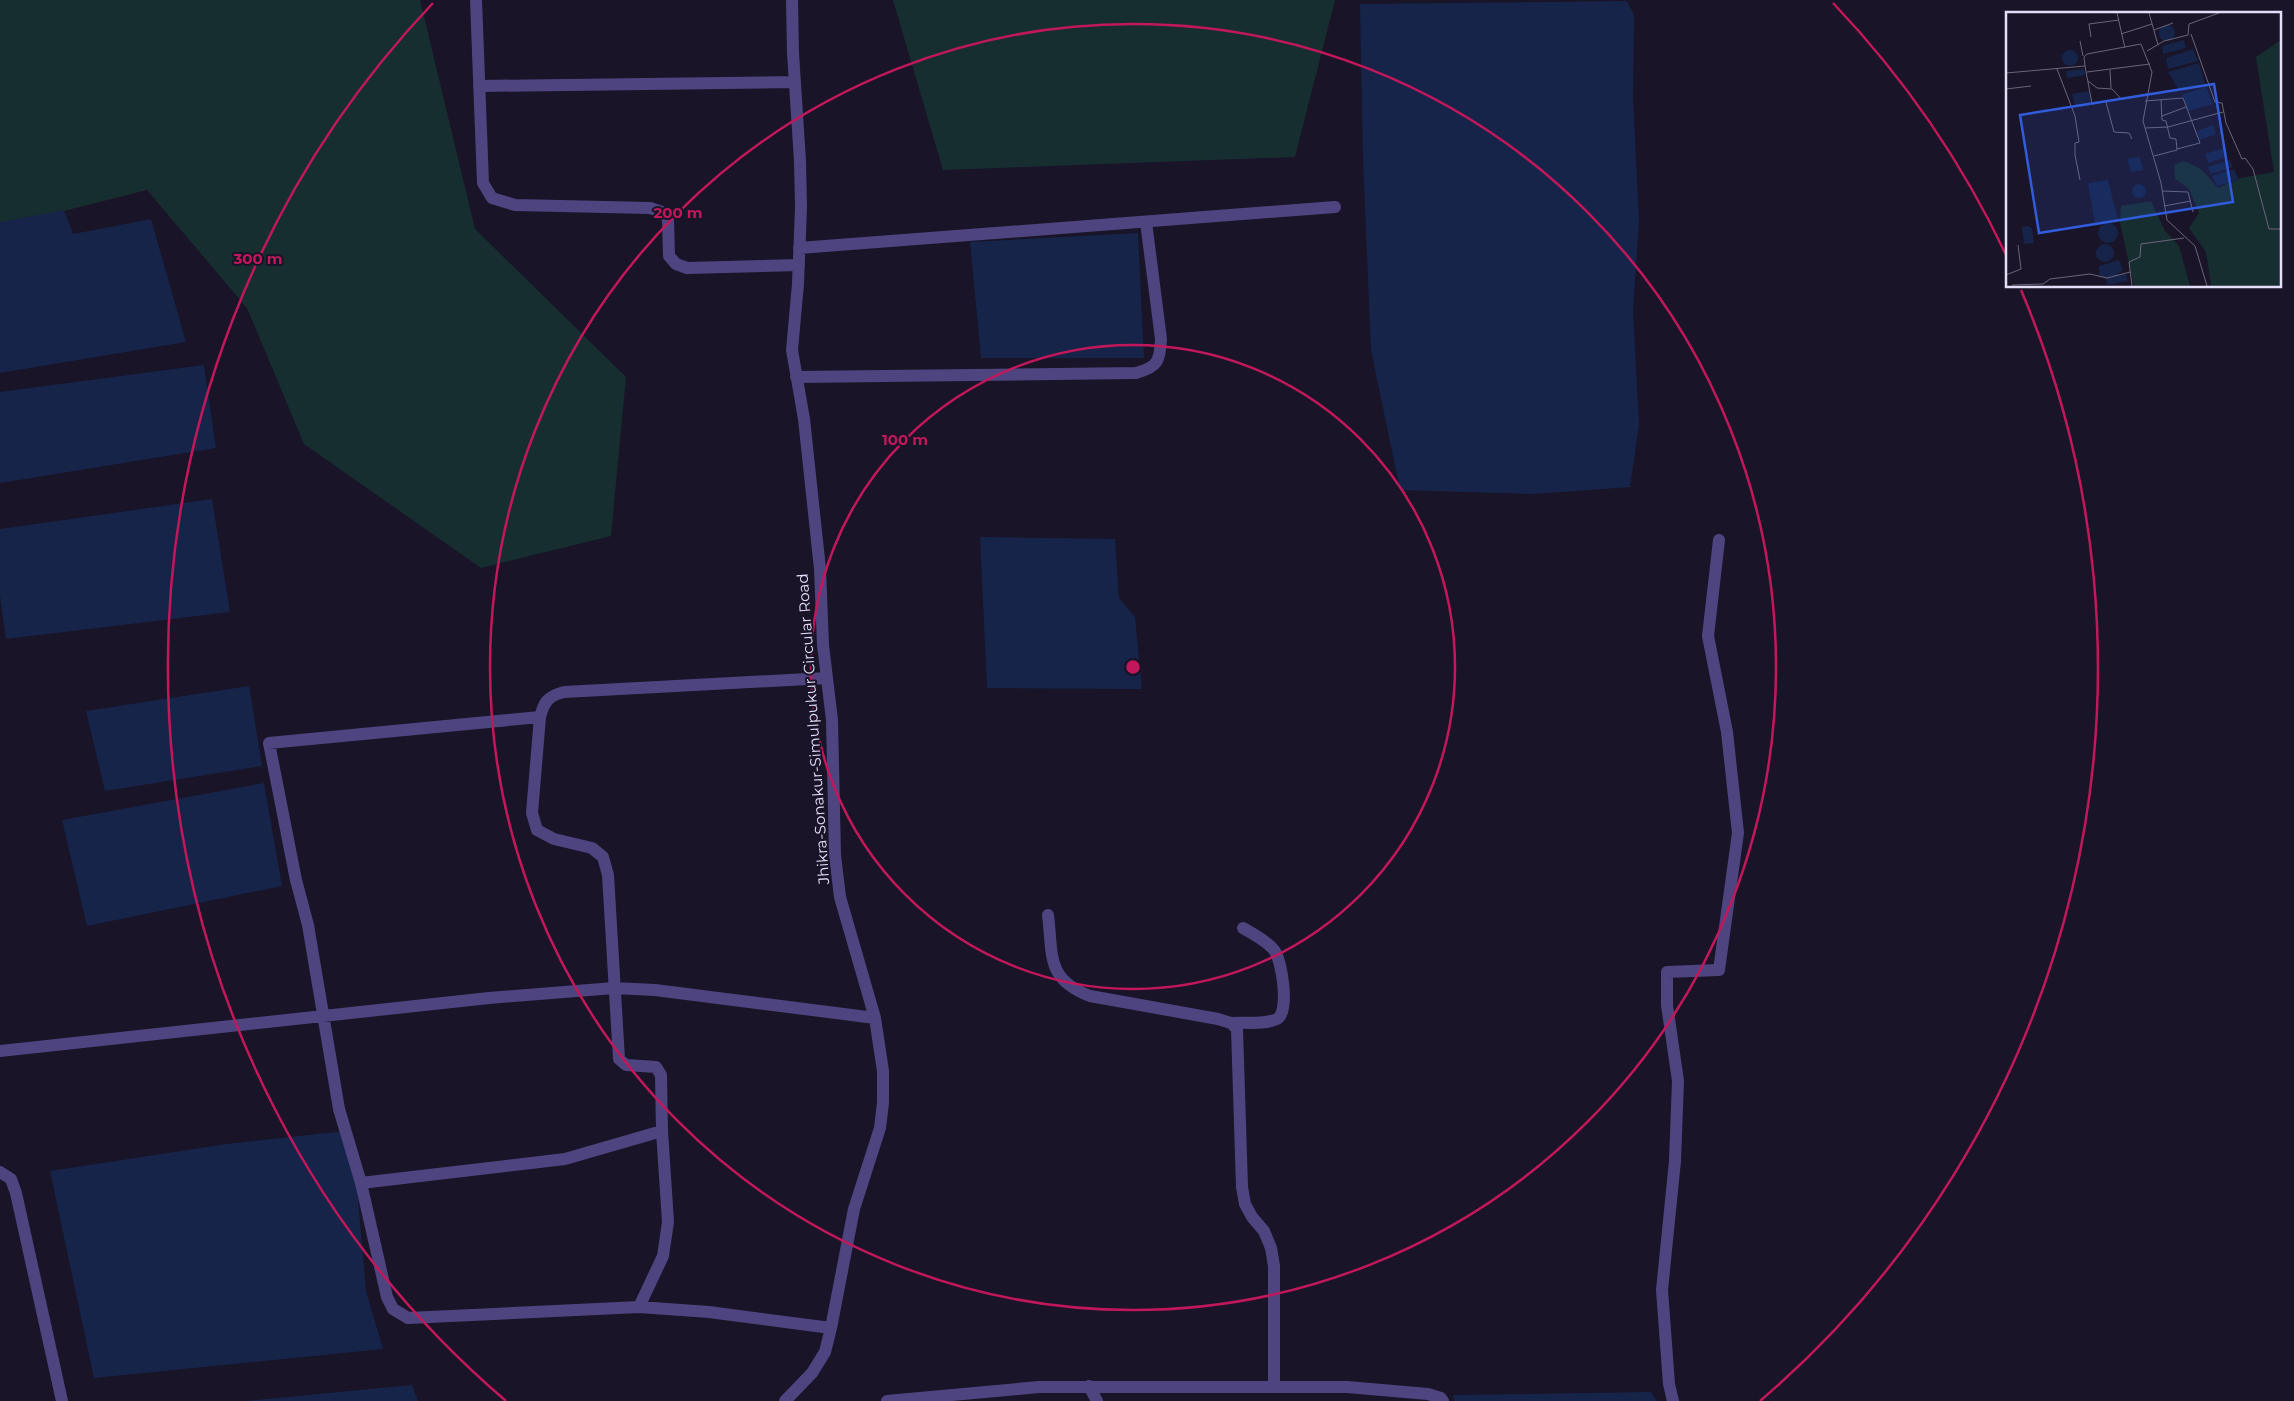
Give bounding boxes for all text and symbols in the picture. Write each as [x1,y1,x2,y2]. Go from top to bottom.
inset map [2006,12,2282,288]
text: 200 m [653,203,703,222]
text: 300 m [232,249,283,268]
text: 100 m [882,430,928,449]
street label: Jhikra-Sonakur-Simulpukur Circular Road [793,573,833,886]
centre of rings [1124,658,1142,676]

